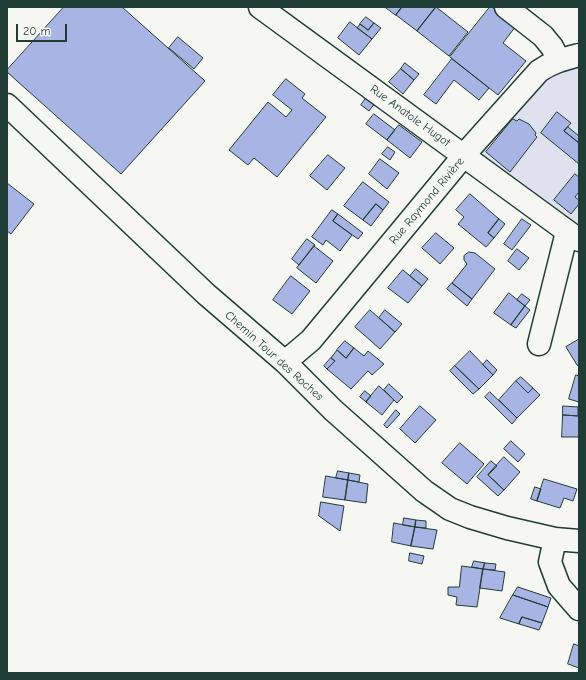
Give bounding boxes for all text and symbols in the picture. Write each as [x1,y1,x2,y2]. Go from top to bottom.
scale bar [18,16,69,42]
text: 20 m [23,24,51,38]
street label: Rue Anatole Hugot [367,82,453,150]
street label: Rue Raymond Rivière [386,154,468,248]
street label: Chemin Tour des Roches [222,308,326,404]

